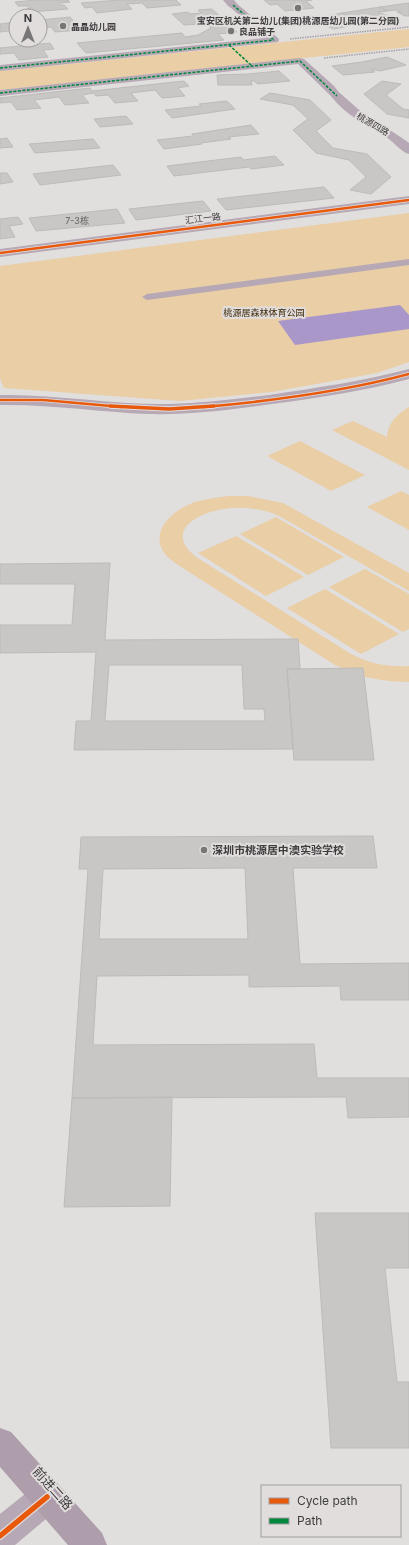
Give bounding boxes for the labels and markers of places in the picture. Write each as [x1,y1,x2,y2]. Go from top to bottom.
marker: 宝安区机关第二幼儿(集团)桃源居幼儿园(第二分园) [293,3,303,13]
place label: 宝安区机关第二幼儿(集团)桃源居幼儿园(第二分园) [197,15,399,26]
marker: 晶晶幼儿园 [58,21,68,31]
place label: 晶晶幼儿园 [71,21,116,32]
marker: 良品铺子 [226,26,236,36]
place label: 良品铺子 [239,26,275,37]
place label: 深圳市桃源居中澳实验学校 [212,843,344,857]
marker: 深圳市桃源居中澳实验学校 [199,845,209,855]

